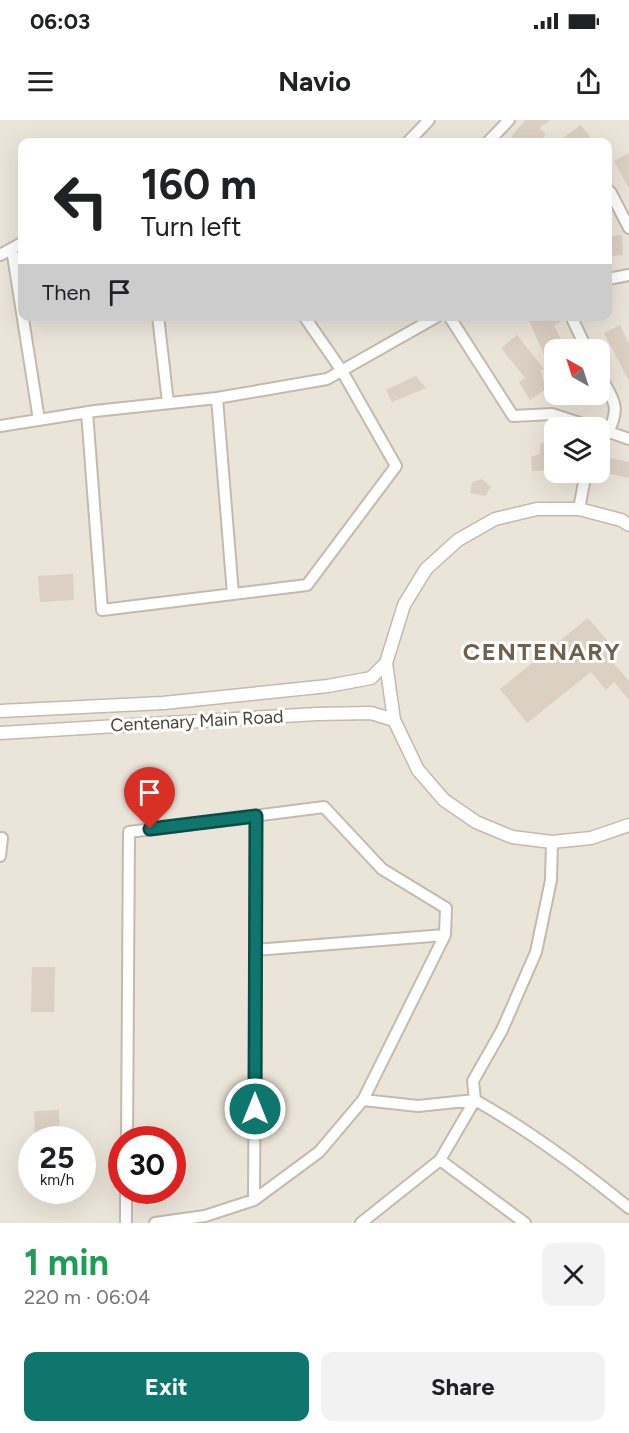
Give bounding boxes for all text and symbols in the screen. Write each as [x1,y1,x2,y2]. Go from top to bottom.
text: 06:03 [30,8,90,35]
icon: menu [24,65,57,98]
text: Navio [278,65,351,98]
icon: share [572,65,605,98]
text: 160 m [141,159,257,210]
icon: left [42,162,120,240]
text: Turn left [141,210,241,243]
icon: arrive [103,276,136,309]
text: Then [42,279,91,306]
north arrow [544,339,610,405]
map controls [544,339,610,483]
button: layers [544,417,610,483]
district label: CENTENARY [463,637,621,666]
street label: Centenary Main Road [110,705,284,737]
pin [124,767,175,829]
icon: arrive [133,776,166,809]
position arrow [223,1077,287,1141]
speed limit sign: 30 [108,1126,186,1204]
text: 25 [40,1139,74,1176]
text: km/h [40,1171,74,1189]
text: 1 min [24,1241,109,1284]
button: close [542,1243,605,1306]
text: 220 m · 06:04 [24,1285,151,1309]
button: Exit [24,1352,309,1421]
button: Share [321,1352,605,1421]

